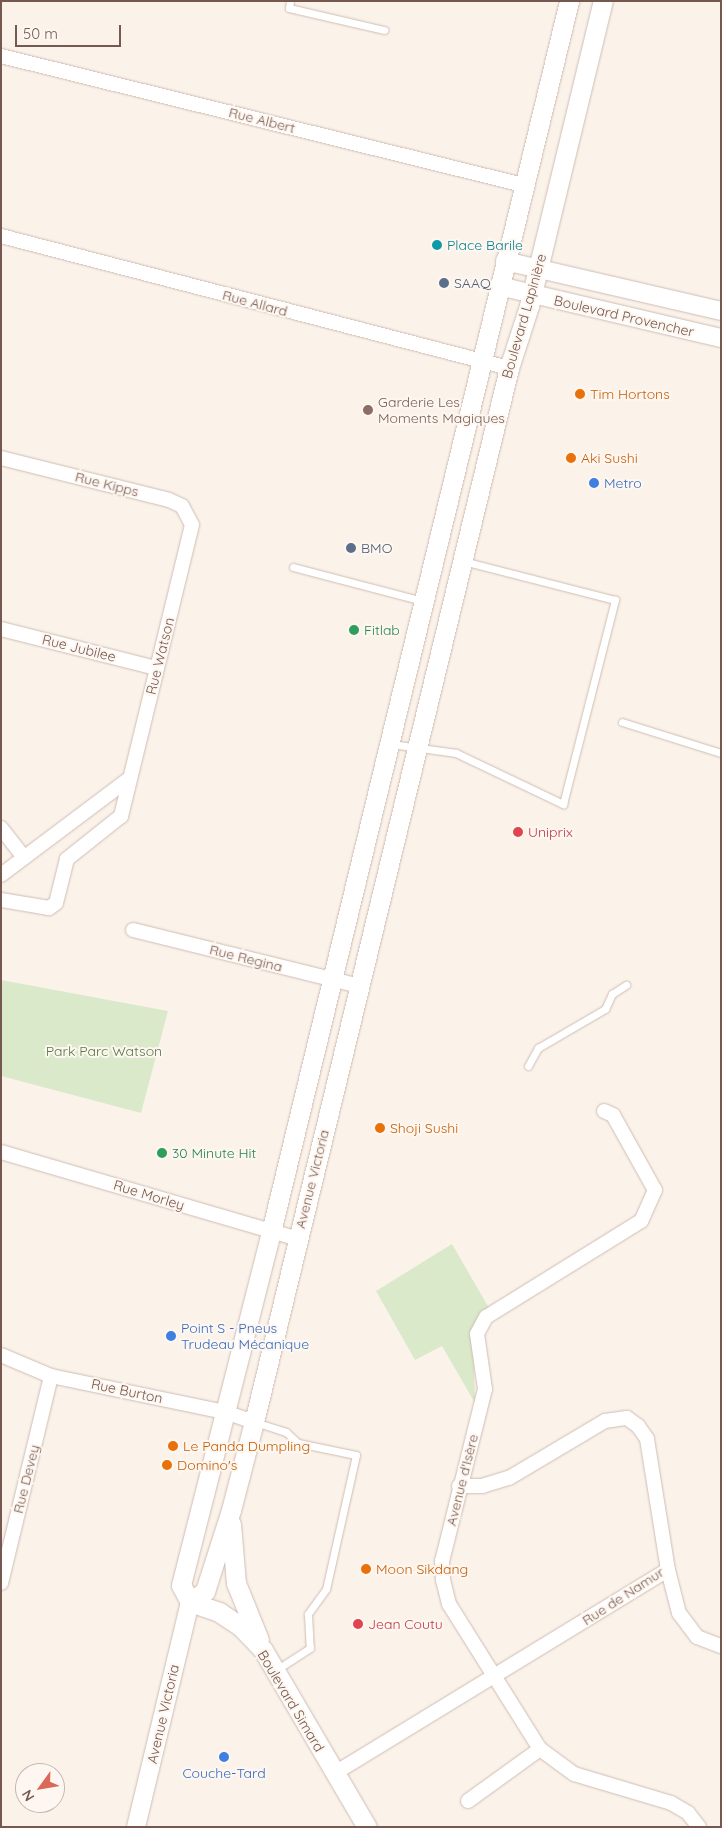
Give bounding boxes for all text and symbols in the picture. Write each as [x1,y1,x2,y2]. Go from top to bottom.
scale bar [18,15,124,47]
text: 50 m [23,24,58,43]
street label: Rue Albert [227,104,297,136]
place label: Place Barile [447,237,523,253]
marker: Place Barile [431,239,443,251]
street label: Boulevard Lapinière [498,252,550,380]
place label: SAAQ [454,275,491,291]
marker: SAAQ [438,277,450,289]
street label: Rue Allard [221,286,289,320]
street label: Boulevard Provencher [552,292,696,340]
place label: Tim Hortons [590,386,670,402]
marker: Tim Hortons [574,388,586,400]
place label: Garderie Les Moments Magiques [378,394,505,427]
marker: Garderie Les Moments Magiques [362,404,374,416]
place label: Aki Sushi [581,450,638,466]
marker: Aki Sushi [565,452,577,464]
street label: Rue Kipps [73,468,141,500]
place label: Metro [604,475,642,491]
marker: Metro [588,477,600,489]
place label: BMO [361,540,392,556]
marker: BMO [345,542,357,554]
street label: Rue Watson [142,616,178,696]
place label: Fitlab [364,622,400,638]
marker: Fitlab [348,624,360,636]
street label: Rue Jubilee [40,631,118,665]
place label: Uniprix [528,824,573,840]
marker: Uniprix [512,826,524,838]
street label: Rue Regina [208,941,284,975]
park label: Park Parc Watson [46,1043,162,1059]
place label: Shoji Sushi [390,1120,458,1136]
marker: Shoji Sushi [374,1122,386,1134]
street label: Avenue Victoria [292,1128,332,1230]
place label: 30 Minute Hit [172,1145,256,1161]
marker: 30 Minute Hit [156,1147,168,1159]
street label: Rue Morley [112,1176,186,1214]
place label: Point S - Pneus Trudeau Mécanique [181,1320,309,1352]
marker: Point S - Pneus Trudeau Mécanique [165,1330,177,1342]
street label: Rue Burton [90,1375,164,1407]
street label: Avenue d'Isère [442,1432,482,1528]
place label: Le Panda Dumpling [183,1438,310,1454]
marker: Le Panda Dumpling [167,1440,179,1452]
street label: Rue Devey [9,1443,43,1515]
place label: Domino's [177,1457,237,1473]
marker: Domino's [161,1459,173,1471]
place label: Moon Sikdang [376,1561,468,1577]
marker: Moon Sikdang [360,1563,372,1575]
street label: Rue de Namur [579,1563,667,1629]
place label: Jean Coutu [368,1616,443,1632]
marker: Jean Coutu [352,1618,364,1630]
street label: Boulevard Simard [254,1647,328,1755]
street label: Avenue Victoria [143,1663,183,1765]
marker: Couche-Tard [218,1751,230,1763]
north arrow [15,1763,65,1813]
place label: Couche-Tard [182,1765,266,1781]
text: N [18,1786,38,1805]

